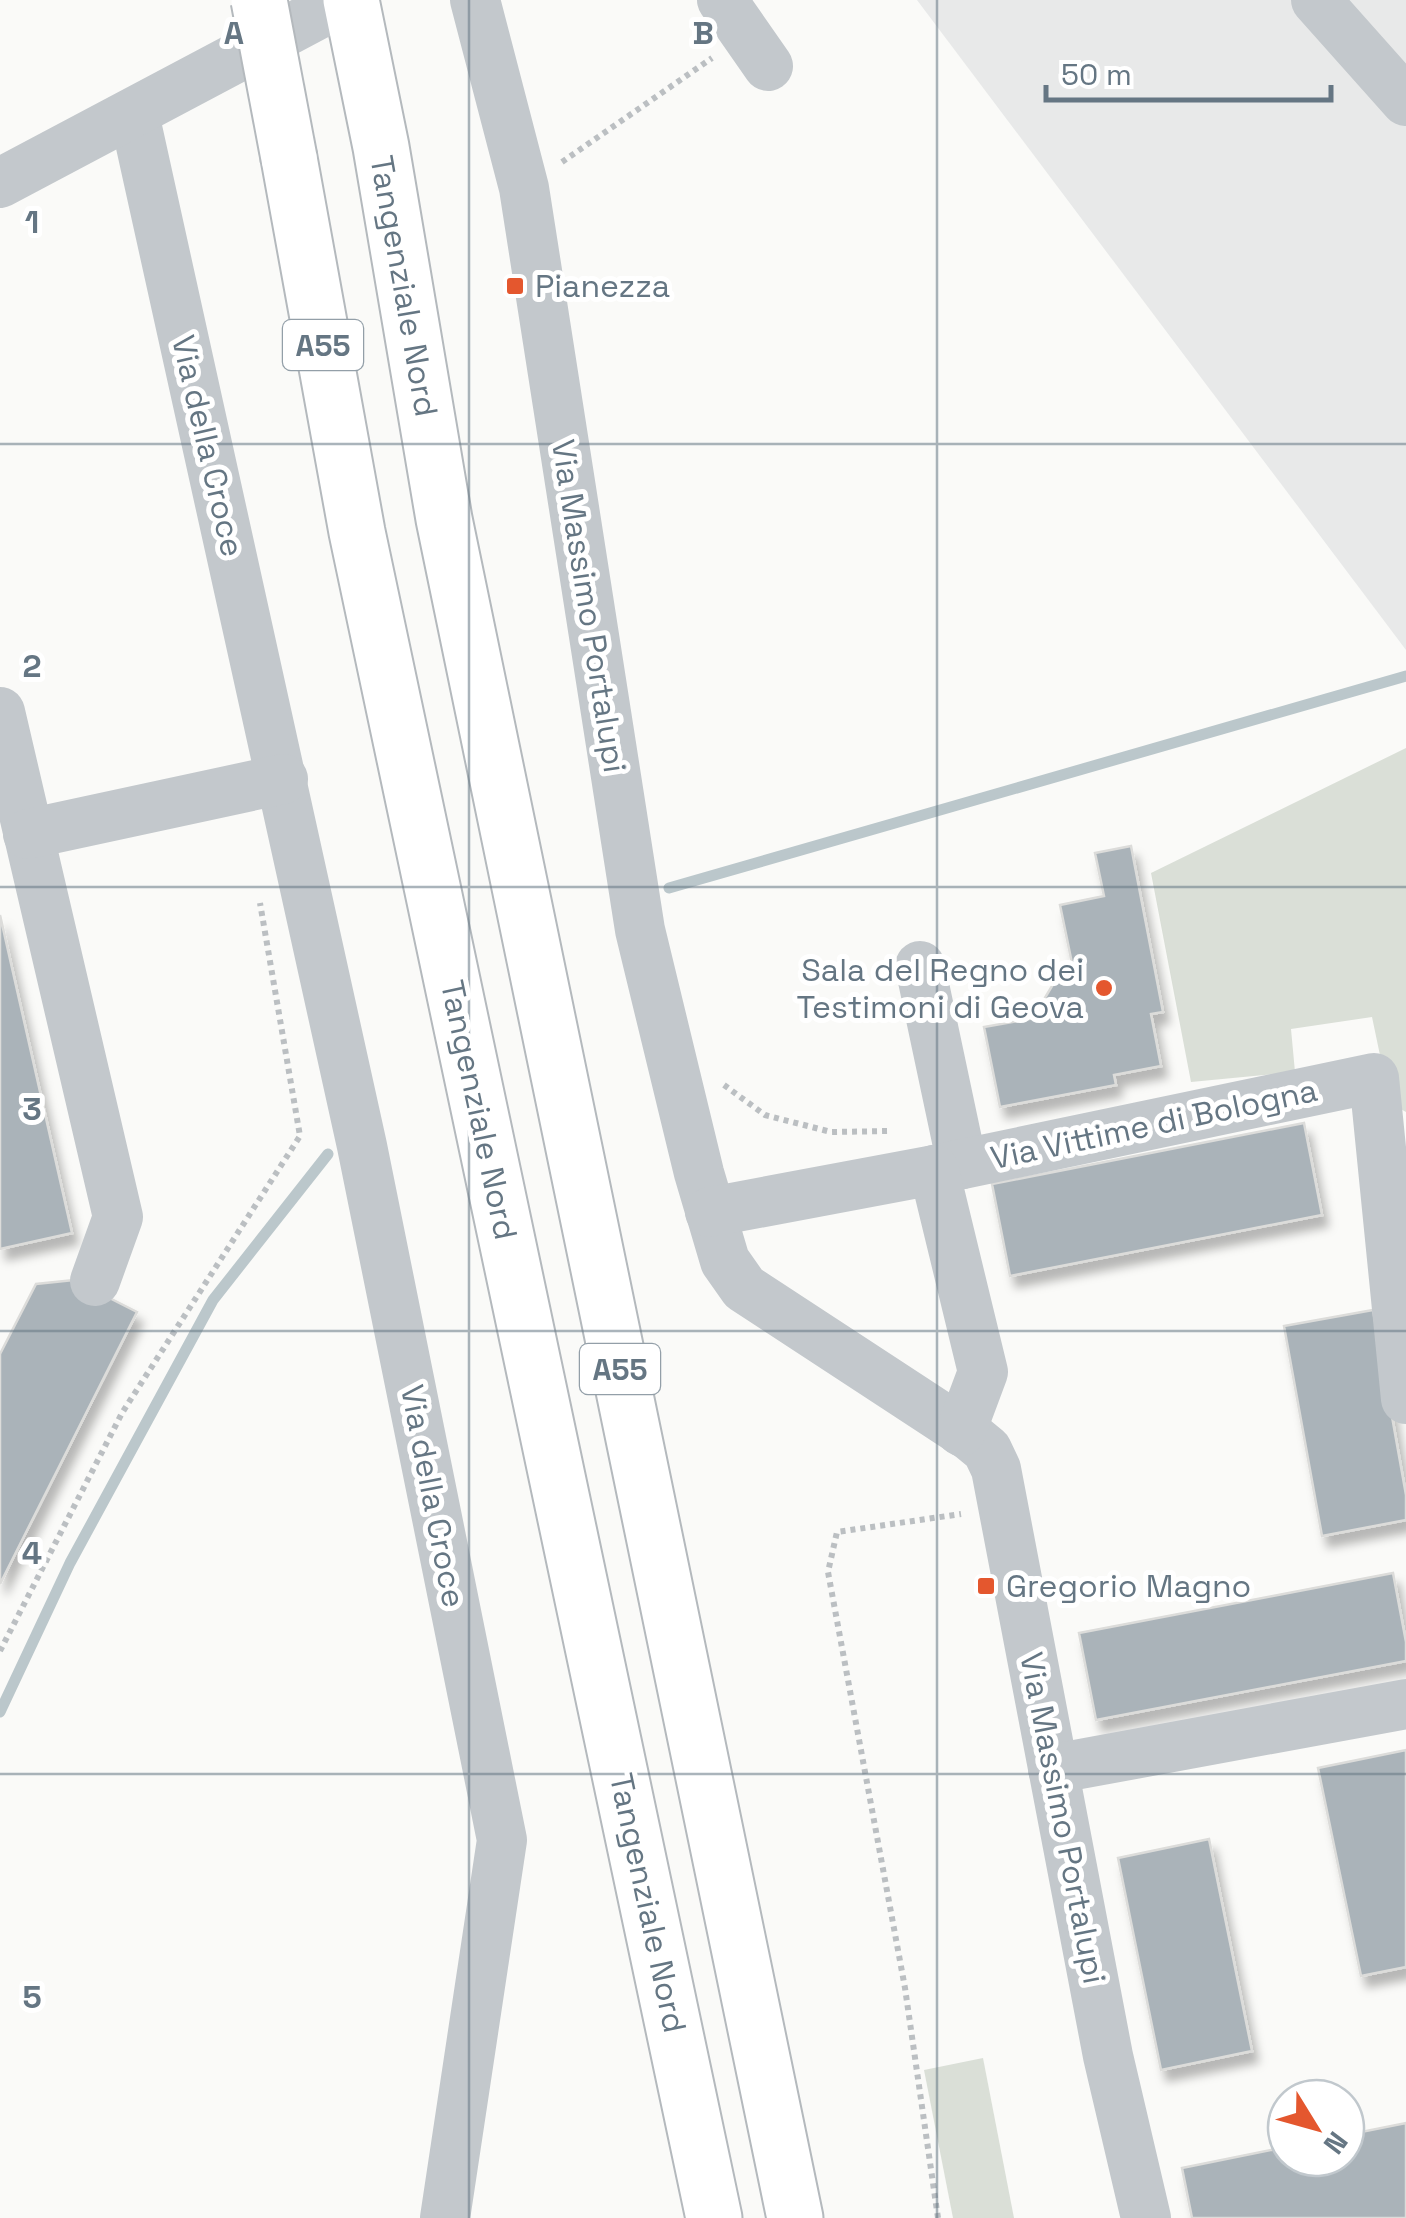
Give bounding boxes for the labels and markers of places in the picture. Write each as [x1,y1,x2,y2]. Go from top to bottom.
place label: Pianezza [535,266,670,306]
marker: Pianezza [504,275,526,297]
place label: Sala del Regno dei Testimoni di Geova [796,950,1084,1027]
marker: Sala del Regno dei Testimoni di Geova [1093,977,1115,999]
place label: Gregorio Magno [1006,1566,1251,1606]
marker: Gregorio Magno [975,1575,997,1597]

